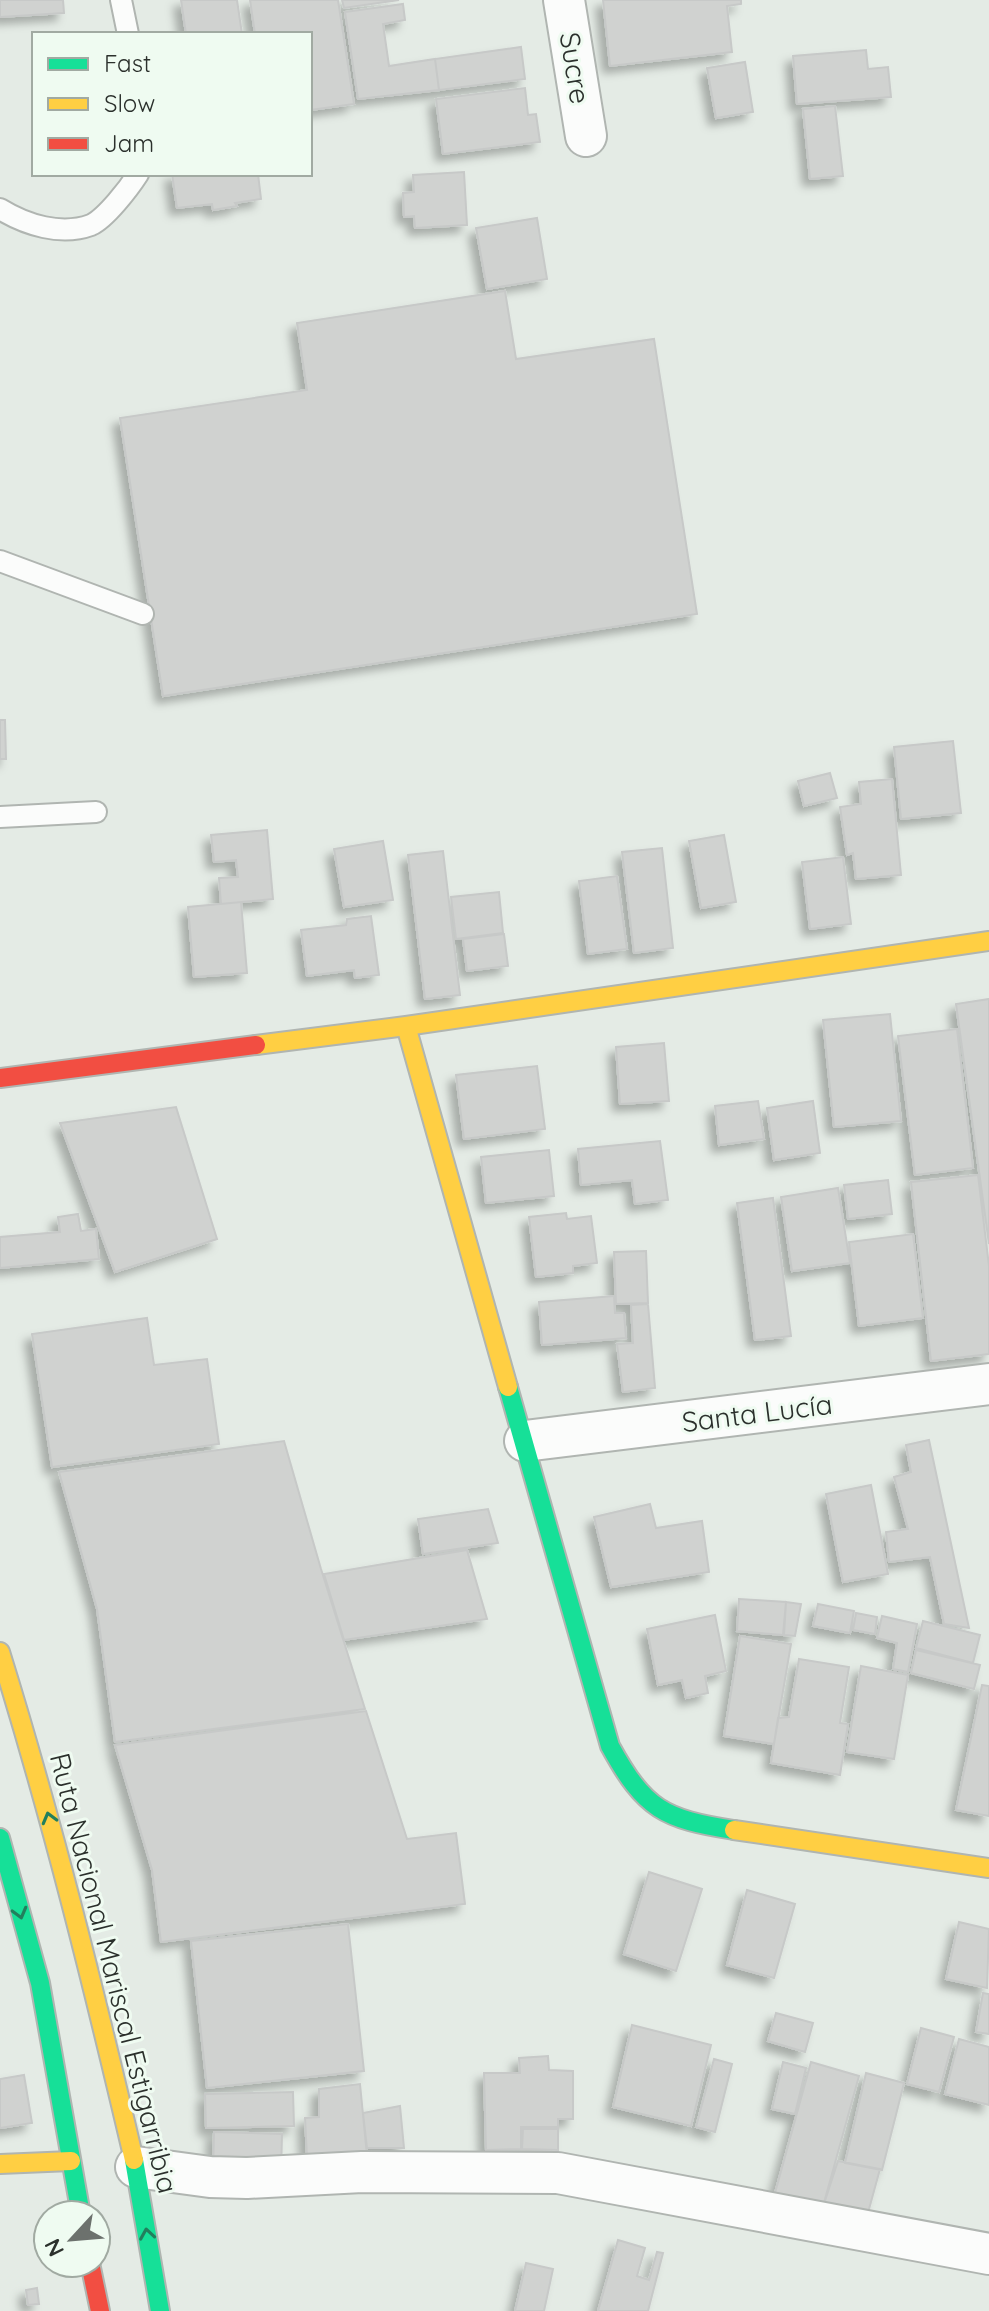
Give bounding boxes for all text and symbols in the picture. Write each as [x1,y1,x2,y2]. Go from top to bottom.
street label: Sucre [553,30,598,106]
legend [32,32,312,176]
text: Fast [104,48,151,78]
text: Slow [104,88,155,118]
text: Jam [104,128,154,158]
street label: Santa Lucía [680,1386,834,1439]
street label: Ruta Nacional Mariscal Estigarribia [43,1749,186,2197]
one-way arrow [41,1811,58,1825]
one-way arrow [11,1905,28,1919]
north arrow [32,2199,112,2279]
one-way arrow [140,2227,157,2241]
text: N [38,2234,70,2261]

